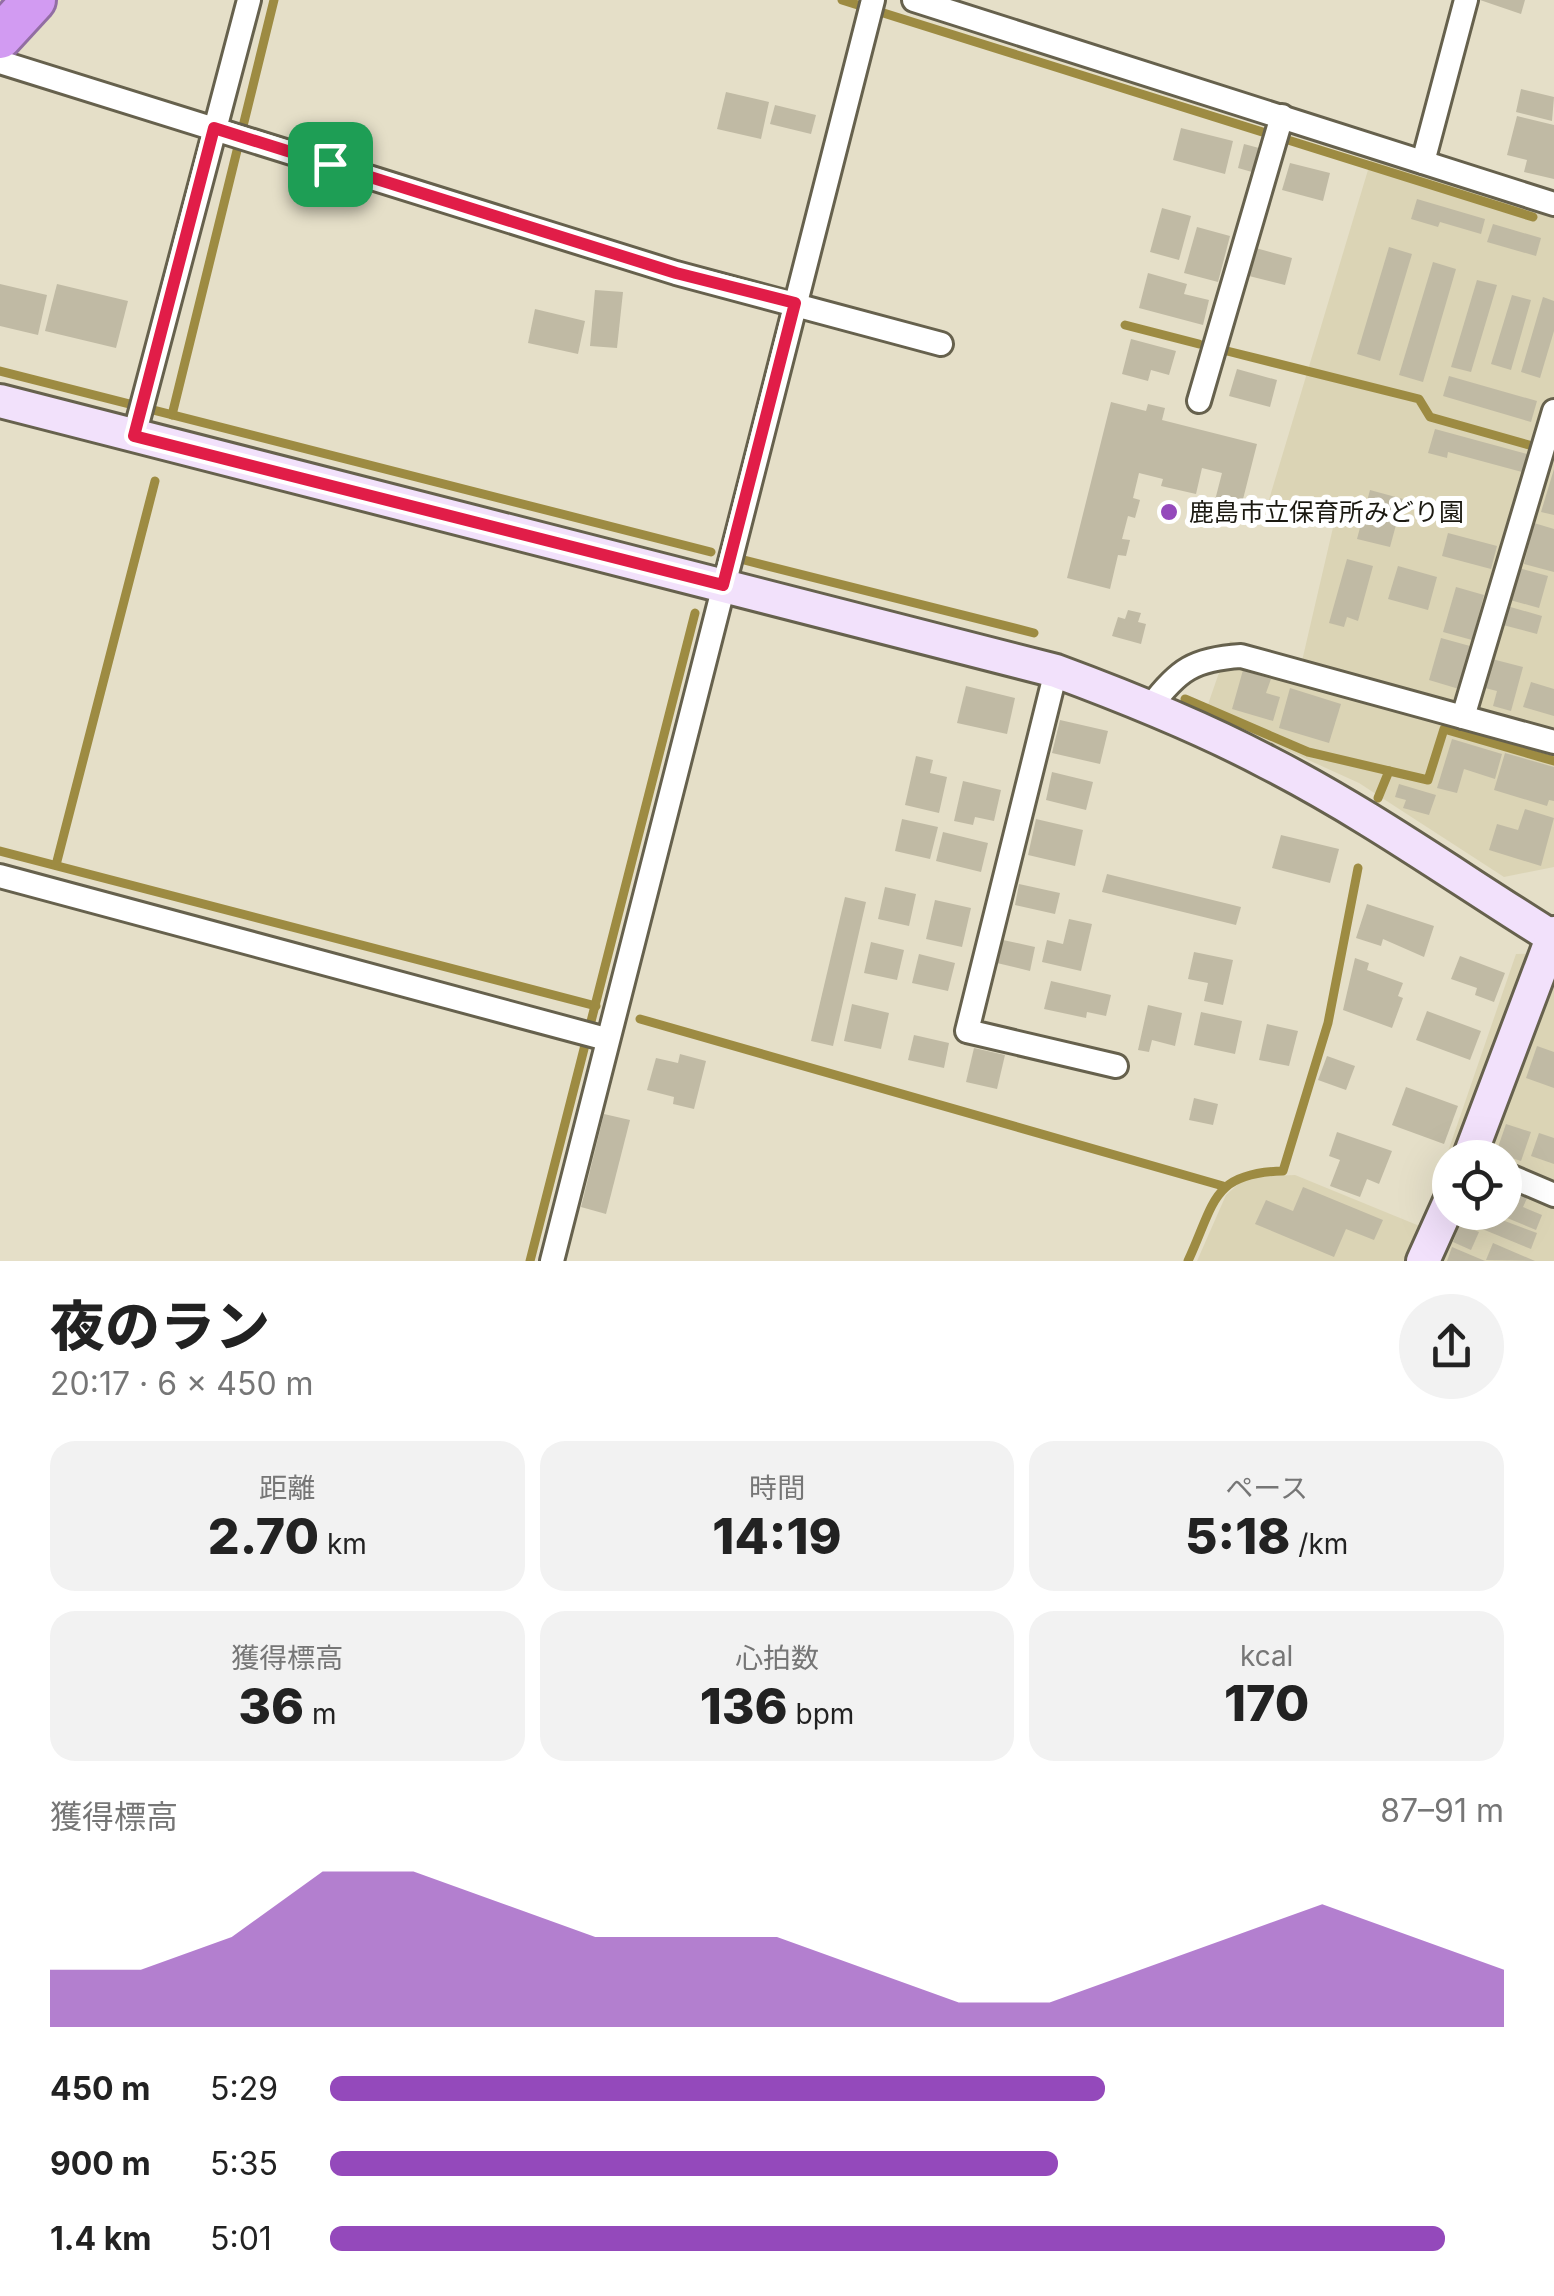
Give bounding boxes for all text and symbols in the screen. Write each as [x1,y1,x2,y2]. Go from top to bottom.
pin [288,122,373,207]
icon: arrive [303,137,358,192]
place label: 鹿島市立保育所みどり園 [1189,497,1464,527]
marker: 鹿島市立保育所みどり園 [1158,501,1180,523]
map controls [1432,1140,1522,1230]
button: locate [1432,1140,1522,1230]
text: 夜のラン [50,1293,270,1359]
button: share [1399,1294,1504,1399]
text: 20:17 · 6 × 450 m [50,1364,314,1403]
text: 距離 [259,1471,315,1505]
text: 時間 [749,1471,805,1505]
text: ペース [1225,1471,1308,1505]
text: 2.70 [208,1506,319,1566]
text: 14:19 [712,1506,842,1566]
text: 5:18 [1185,1506,1290,1566]
text: km [319,1527,367,1561]
text: /km [1290,1527,1348,1561]
text: kcal [1240,1639,1293,1673]
text: 獲得標高 [231,1641,343,1675]
text: 心拍数 [735,1641,819,1675]
text: 170 [1224,1673,1309,1733]
text: 36 [238,1676,304,1736]
text: 136 [700,1676,788,1736]
text: m [304,1697,336,1731]
text: bpm [788,1697,854,1731]
text: 87–91 m [1380,1791,1504,1830]
text: 獲得標高 [50,1797,178,1836]
text: 450 m [50,2069,150,2108]
text: 5:29 [210,2069,278,2108]
text: 900 m [50,2144,151,2183]
text: 5:35 [210,2144,278,2183]
text: 1.4 km [50,2219,151,2258]
text: 5:01 [210,2219,272,2258]

